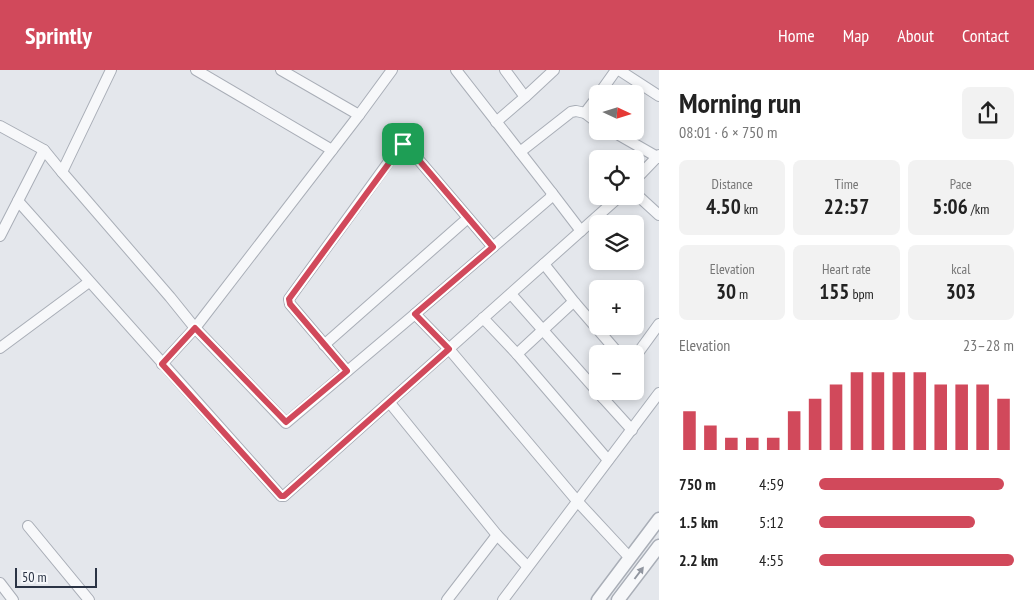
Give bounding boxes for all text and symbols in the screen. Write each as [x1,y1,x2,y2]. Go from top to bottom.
text: Sprintly [25,20,92,51]
text: Home [778,24,815,47]
text: Map [843,24,869,47]
text: About [897,24,934,47]
text: Contact [962,24,1009,47]
text: Morning run [679,84,801,121]
north arrow [589,85,644,140]
map controls [589,85,644,400]
button: share [962,87,1014,139]
text: 08:01 · 6 × 750 m [679,122,777,142]
pin [382,123,424,165]
icon: arrive [389,130,417,158]
button: locate [589,150,644,205]
text: Distance [712,175,753,193]
text: Time [834,175,859,193]
text: Pace [950,175,972,193]
text: 4.50 [706,193,741,220]
text: 22:57 [824,193,869,220]
text: 5:06 [932,193,968,220]
text: km [741,200,758,218]
text: /km [968,200,989,218]
button: layers [589,215,644,270]
text: Elevation [710,260,755,278]
text: Heart rate [822,260,871,278]
text: kcal [951,260,970,278]
text: 30 [716,278,736,305]
text: 155 [819,278,849,305]
text: 303 [946,278,976,305]
button: + [589,280,644,335]
text: m [736,285,748,303]
text: bpm [849,285,874,303]
text: Elevation [679,335,730,355]
text: 23–28 m [963,335,1014,355]
button: − [589,345,644,400]
text: 750 m [679,474,716,494]
text: 4:59 [759,474,784,494]
text: 1.5 km [679,512,718,532]
text: 5:12 [759,512,784,532]
text: 2.2 km [679,550,718,570]
text: 4:55 [759,550,784,570]
scale bar [15,565,98,588]
one-way arrow [633,567,644,580]
text: 50 m [22,568,47,586]

